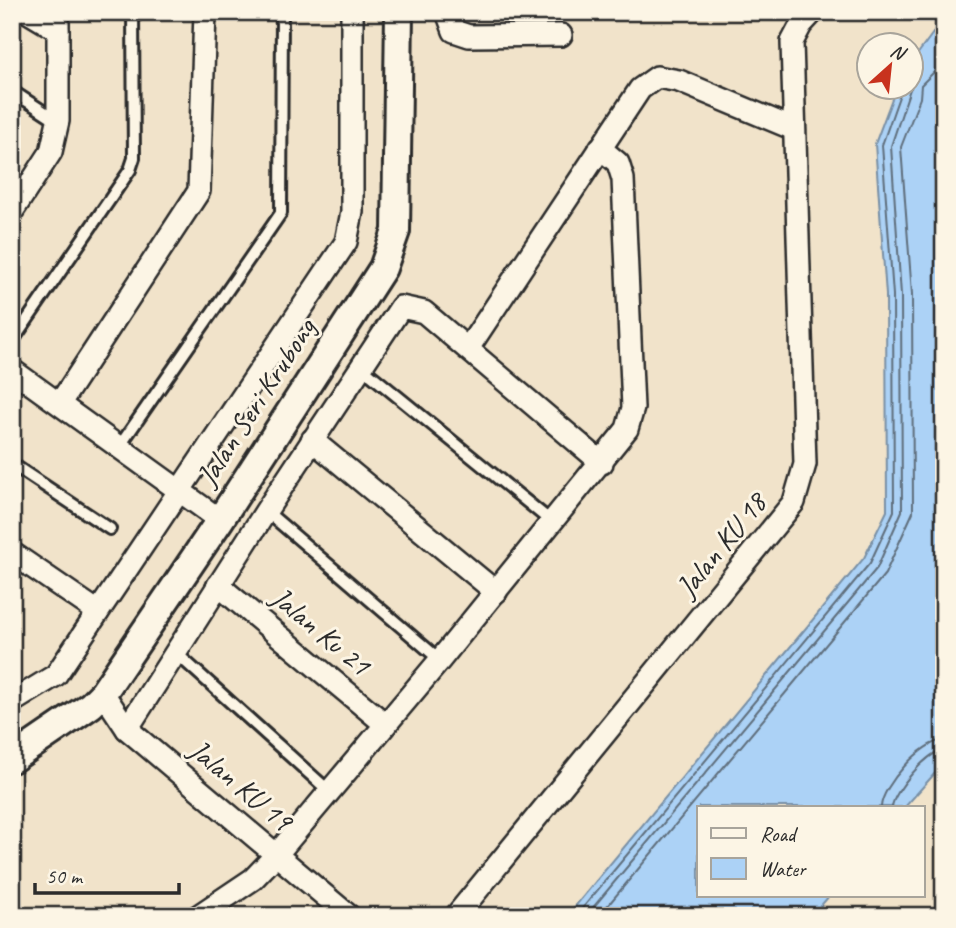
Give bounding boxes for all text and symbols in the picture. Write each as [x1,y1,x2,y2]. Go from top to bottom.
north arrow [855,32,925,102]
text: N [887,38,911,67]
street label: Jalan Seri Krubong [187,310,325,495]
street label: Jalan KU 18 [666,483,776,606]
street label: Jalan Ku 21 [262,577,380,685]
street label: Jalan KU 19 [180,730,302,841]
legend [697,806,925,897]
text: Road [760,821,799,847]
scale bar [35,851,178,895]
text: Water [760,856,807,882]
text: 50 m [46,863,84,889]

